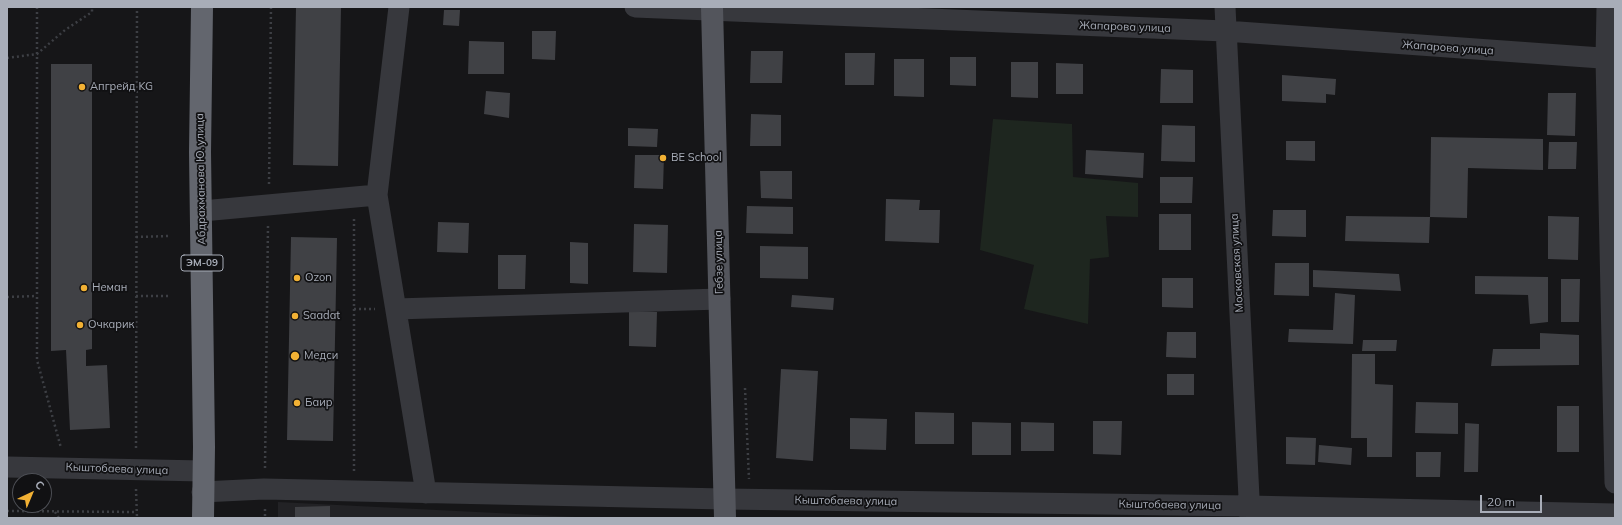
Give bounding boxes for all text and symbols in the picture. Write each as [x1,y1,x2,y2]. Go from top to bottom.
street label: Жапарова улица [1079,19,1171,35]
street label: Жапарова улица [1402,38,1494,58]
place label: Апгрейд KG [90,80,153,94]
marker: Апгрейд KG [77,82,87,92]
street label: Абдрахманова Ю. улица [193,113,209,245]
place label: BE School [671,151,722,165]
marker: BE School [658,153,668,163]
street label: Московская улица [1228,213,1246,313]
street label: Гебзе улица [712,230,726,294]
road number: ЭМ-09 [181,255,223,271]
place label: Ozon [305,271,332,285]
marker: Ozon [292,273,302,283]
place label: Неман [92,281,127,295]
marker: Неман [79,283,89,293]
place label: Saadat [303,309,340,323]
marker: Saadat [290,311,300,321]
place label: Очкарик [88,318,134,332]
marker: Очкарик [75,320,85,330]
place label: Медси [304,349,338,363]
marker: Медси [289,350,301,362]
place label: Баир [305,396,332,410]
marker: Баир [292,398,302,408]
street label: Кыштобаева улица [65,461,169,477]
north arrow [12,473,52,513]
text: С [32,477,47,493]
scale bar [1482,487,1544,513]
street label: Кыштобаева улица [795,494,897,508]
text: 20 m [1487,494,1515,509]
street label: Кыштобаева улица [1119,498,1221,512]

